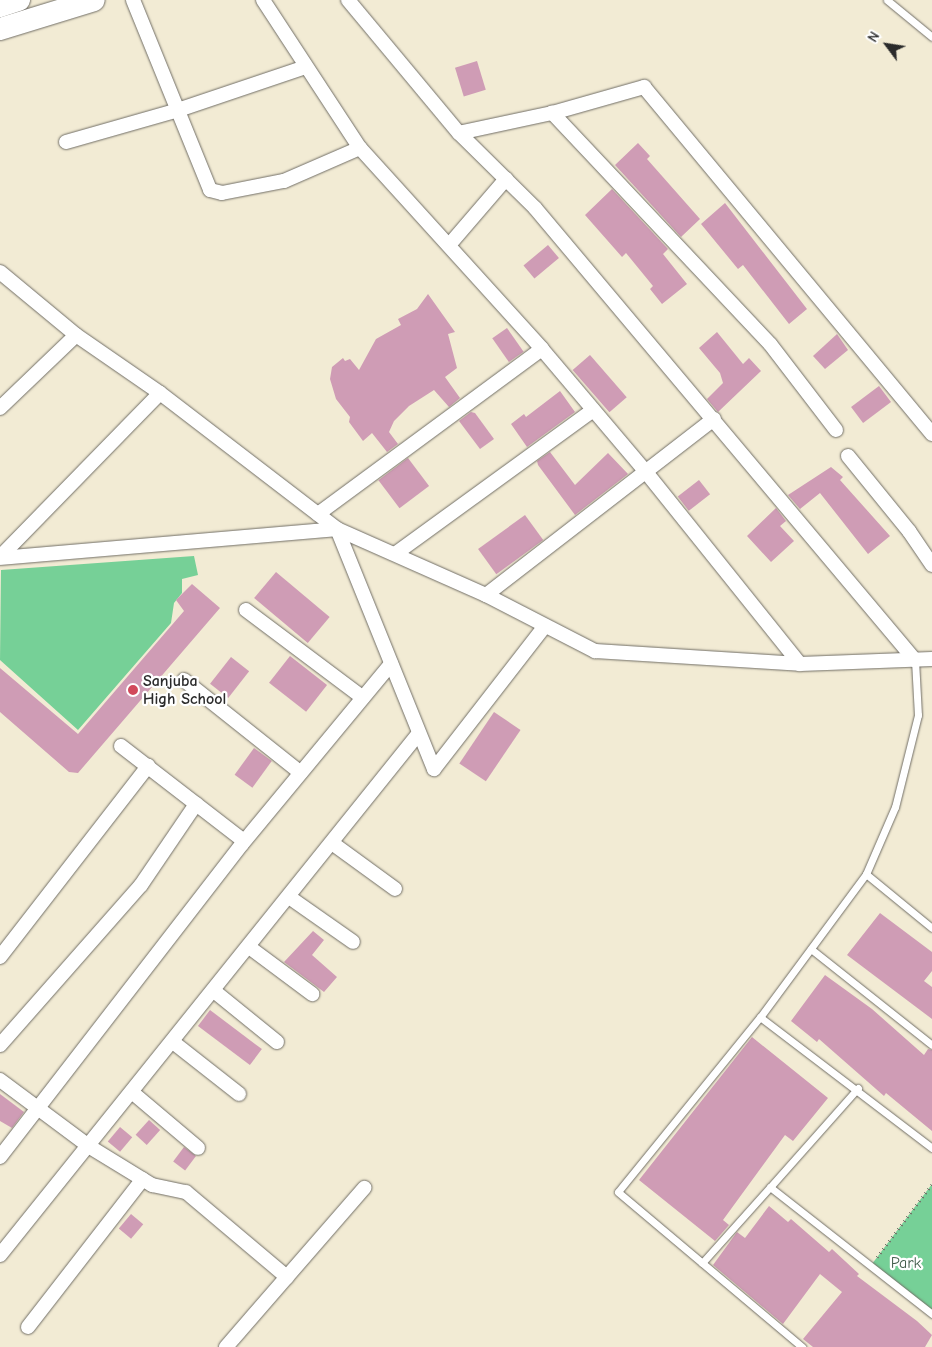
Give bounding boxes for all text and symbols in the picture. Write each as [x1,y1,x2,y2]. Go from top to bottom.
north arrow [862,20,912,70]
text: N [864,29,883,45]
place label: Sanjuba High School [143,671,226,709]
marker: Sanjuba High School [127,684,139,696]
park label: Park [891,1253,921,1273]

